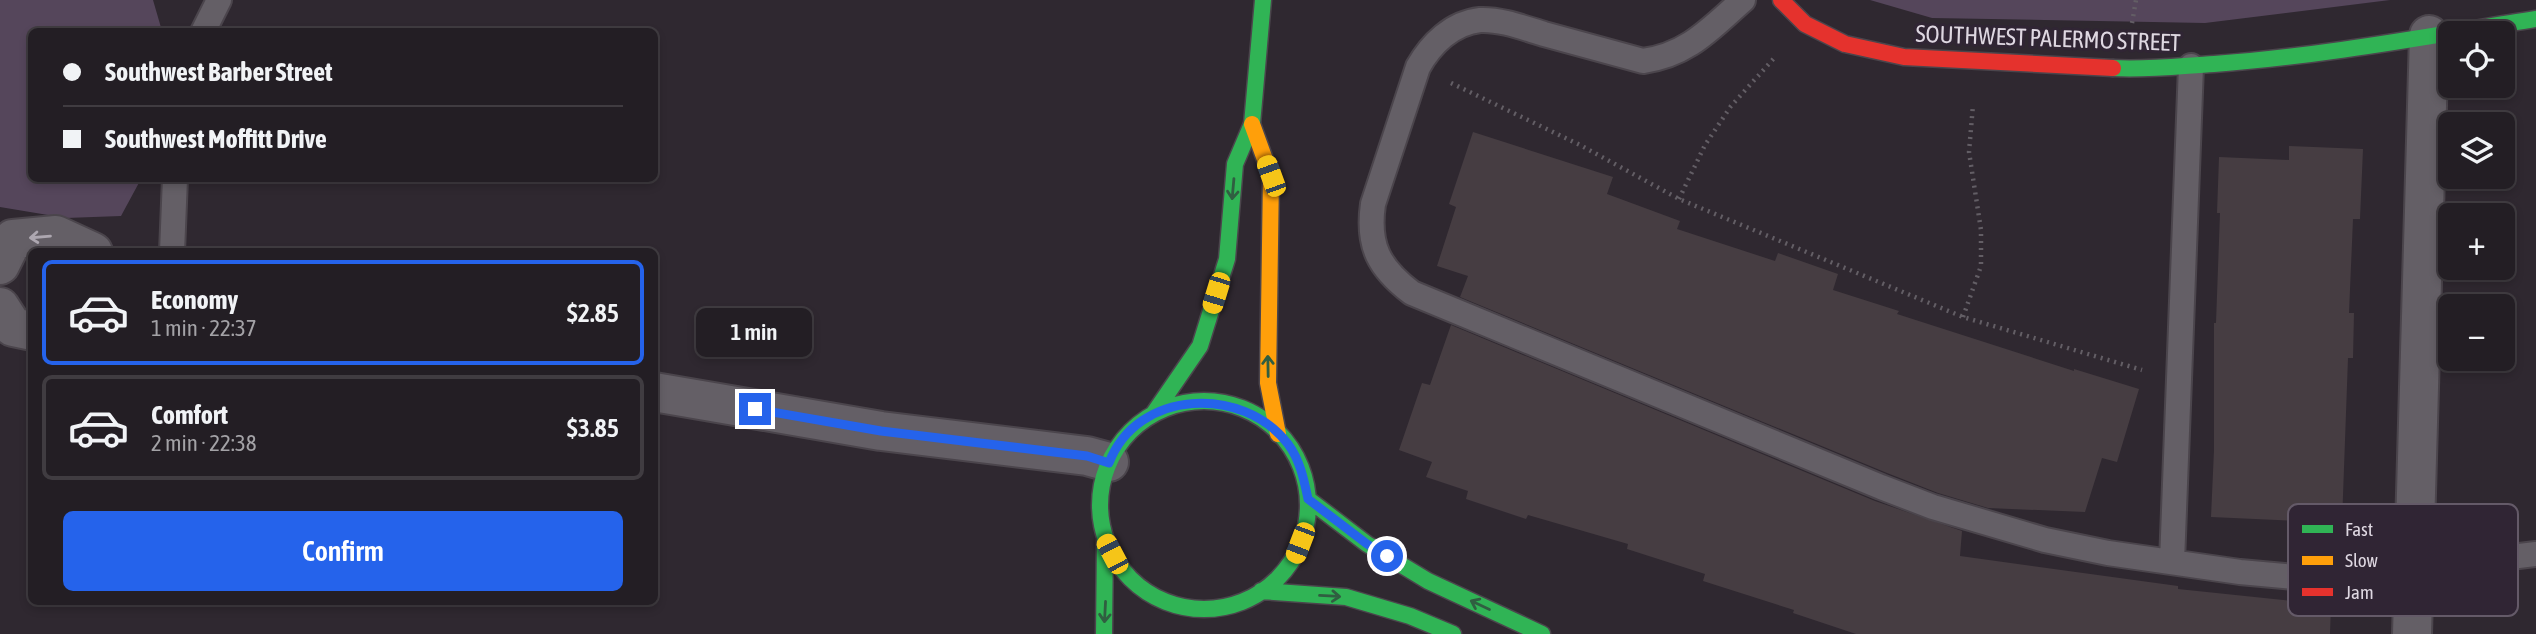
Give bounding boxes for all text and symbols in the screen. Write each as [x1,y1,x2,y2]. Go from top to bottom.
street label: SOUTHWEST PALERMO STREET [1915,20,2182,56]
map controls [2438,21,2515,371]
button: locate [2438,21,2515,98]
text: Southwest Barber Street [105,57,333,87]
button: layers [2438,112,2515,189]
text: Southwest Moffitt Drive [105,124,327,154]
car [1254,153,1289,199]
one-way arrow [1226,177,1239,200]
button: + [2438,203,2515,280]
one-way arrow [30,231,52,244]
car [1200,270,1233,316]
icon: car [67,281,130,344]
text: Economy [151,285,238,315]
button: − [2438,294,2515,371]
text: $2.85 [567,298,619,328]
callout: 1 min [697,308,813,356]
text: 1 min · 22:37 [151,315,257,341]
text: 1 min [731,319,777,345]
one-way arrow [1261,355,1275,378]
route end [739,393,771,425]
icon: car [67,396,130,459]
text: Comfort [151,400,228,430]
text: $3.85 [567,413,619,443]
text: 2 min · 22:38 [151,430,257,456]
legend [2288,504,2518,616]
button: Confirm [63,511,623,591]
text: Fast [2345,518,2373,540]
car [1283,520,1318,566]
car [1093,531,1132,577]
route start [1371,540,1403,572]
text: Slow [2345,549,2379,571]
text: Jam [2345,581,2374,603]
one-way arrow [1318,590,1340,603]
one-way arrow [1470,598,1492,611]
one-way arrow [1099,600,1112,623]

